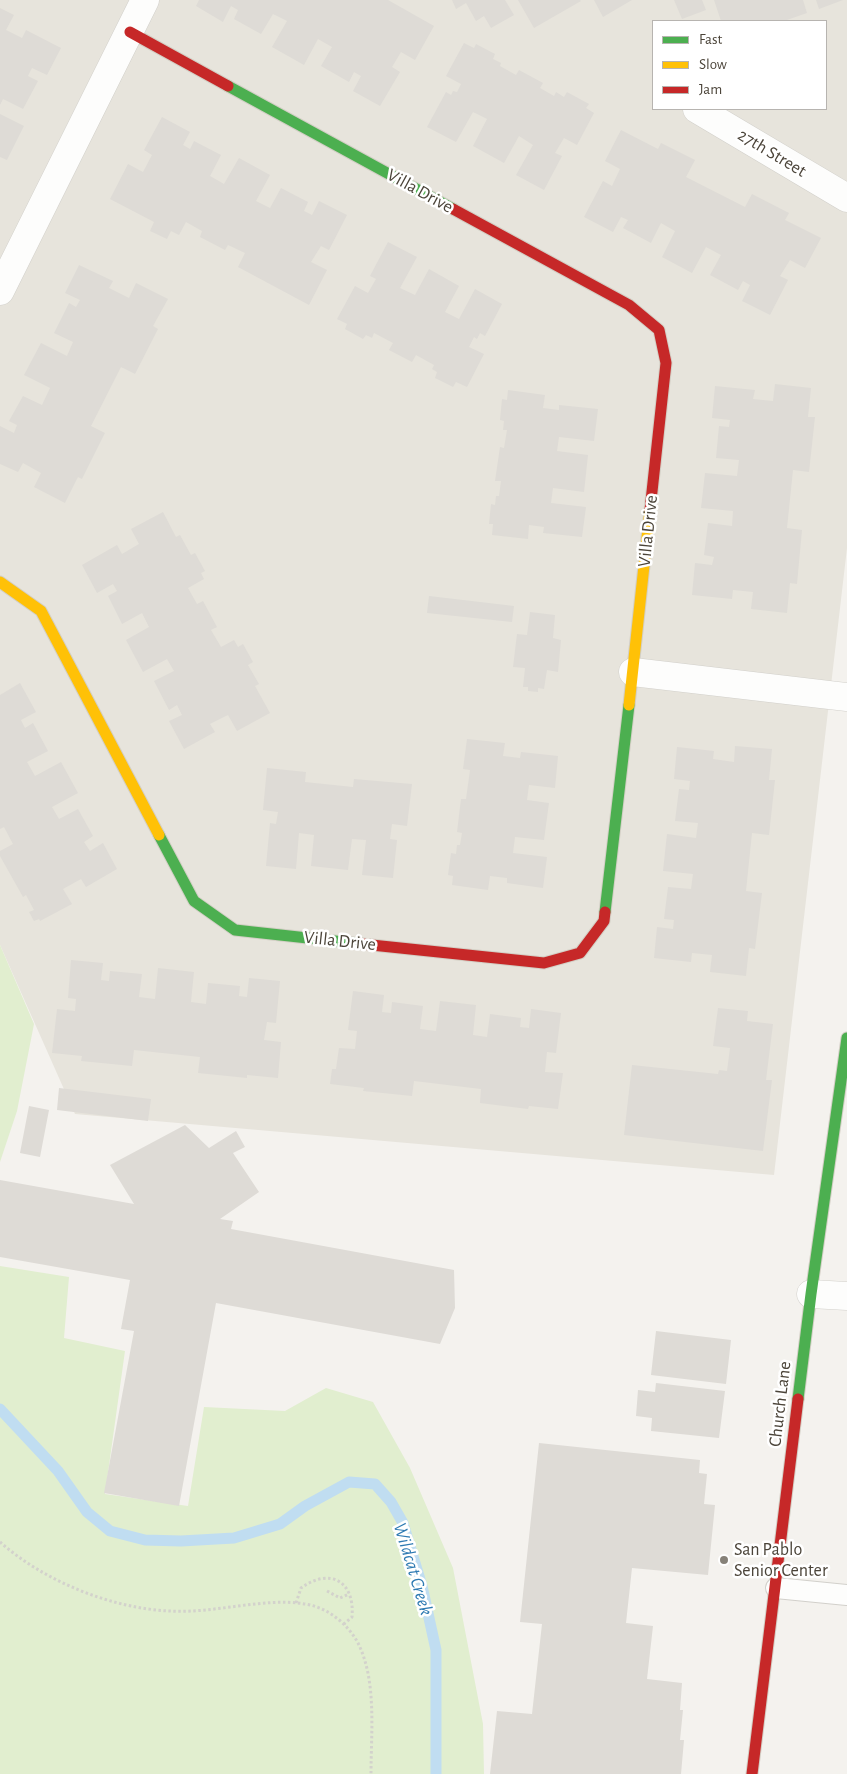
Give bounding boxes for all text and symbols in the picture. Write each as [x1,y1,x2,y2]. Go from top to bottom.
legend [652,20,827,110]
text: Fast [699,32,722,47]
text: Slow [699,57,727,72]
text: Jam [699,82,722,97]
street label: 27th Street [734,124,810,182]
street label: Villa Drive [383,164,457,218]
street label: Villa Drive [633,494,663,568]
street label: Villa Drive [303,926,377,956]
street label: Church Lane [764,1360,796,1448]
water label: Wildcat Creek [388,1520,438,1618]
place label: San Pablo Senior Center [734,1539,828,1582]
marker: San Pablo Senior Center [718,1554,730,1566]

